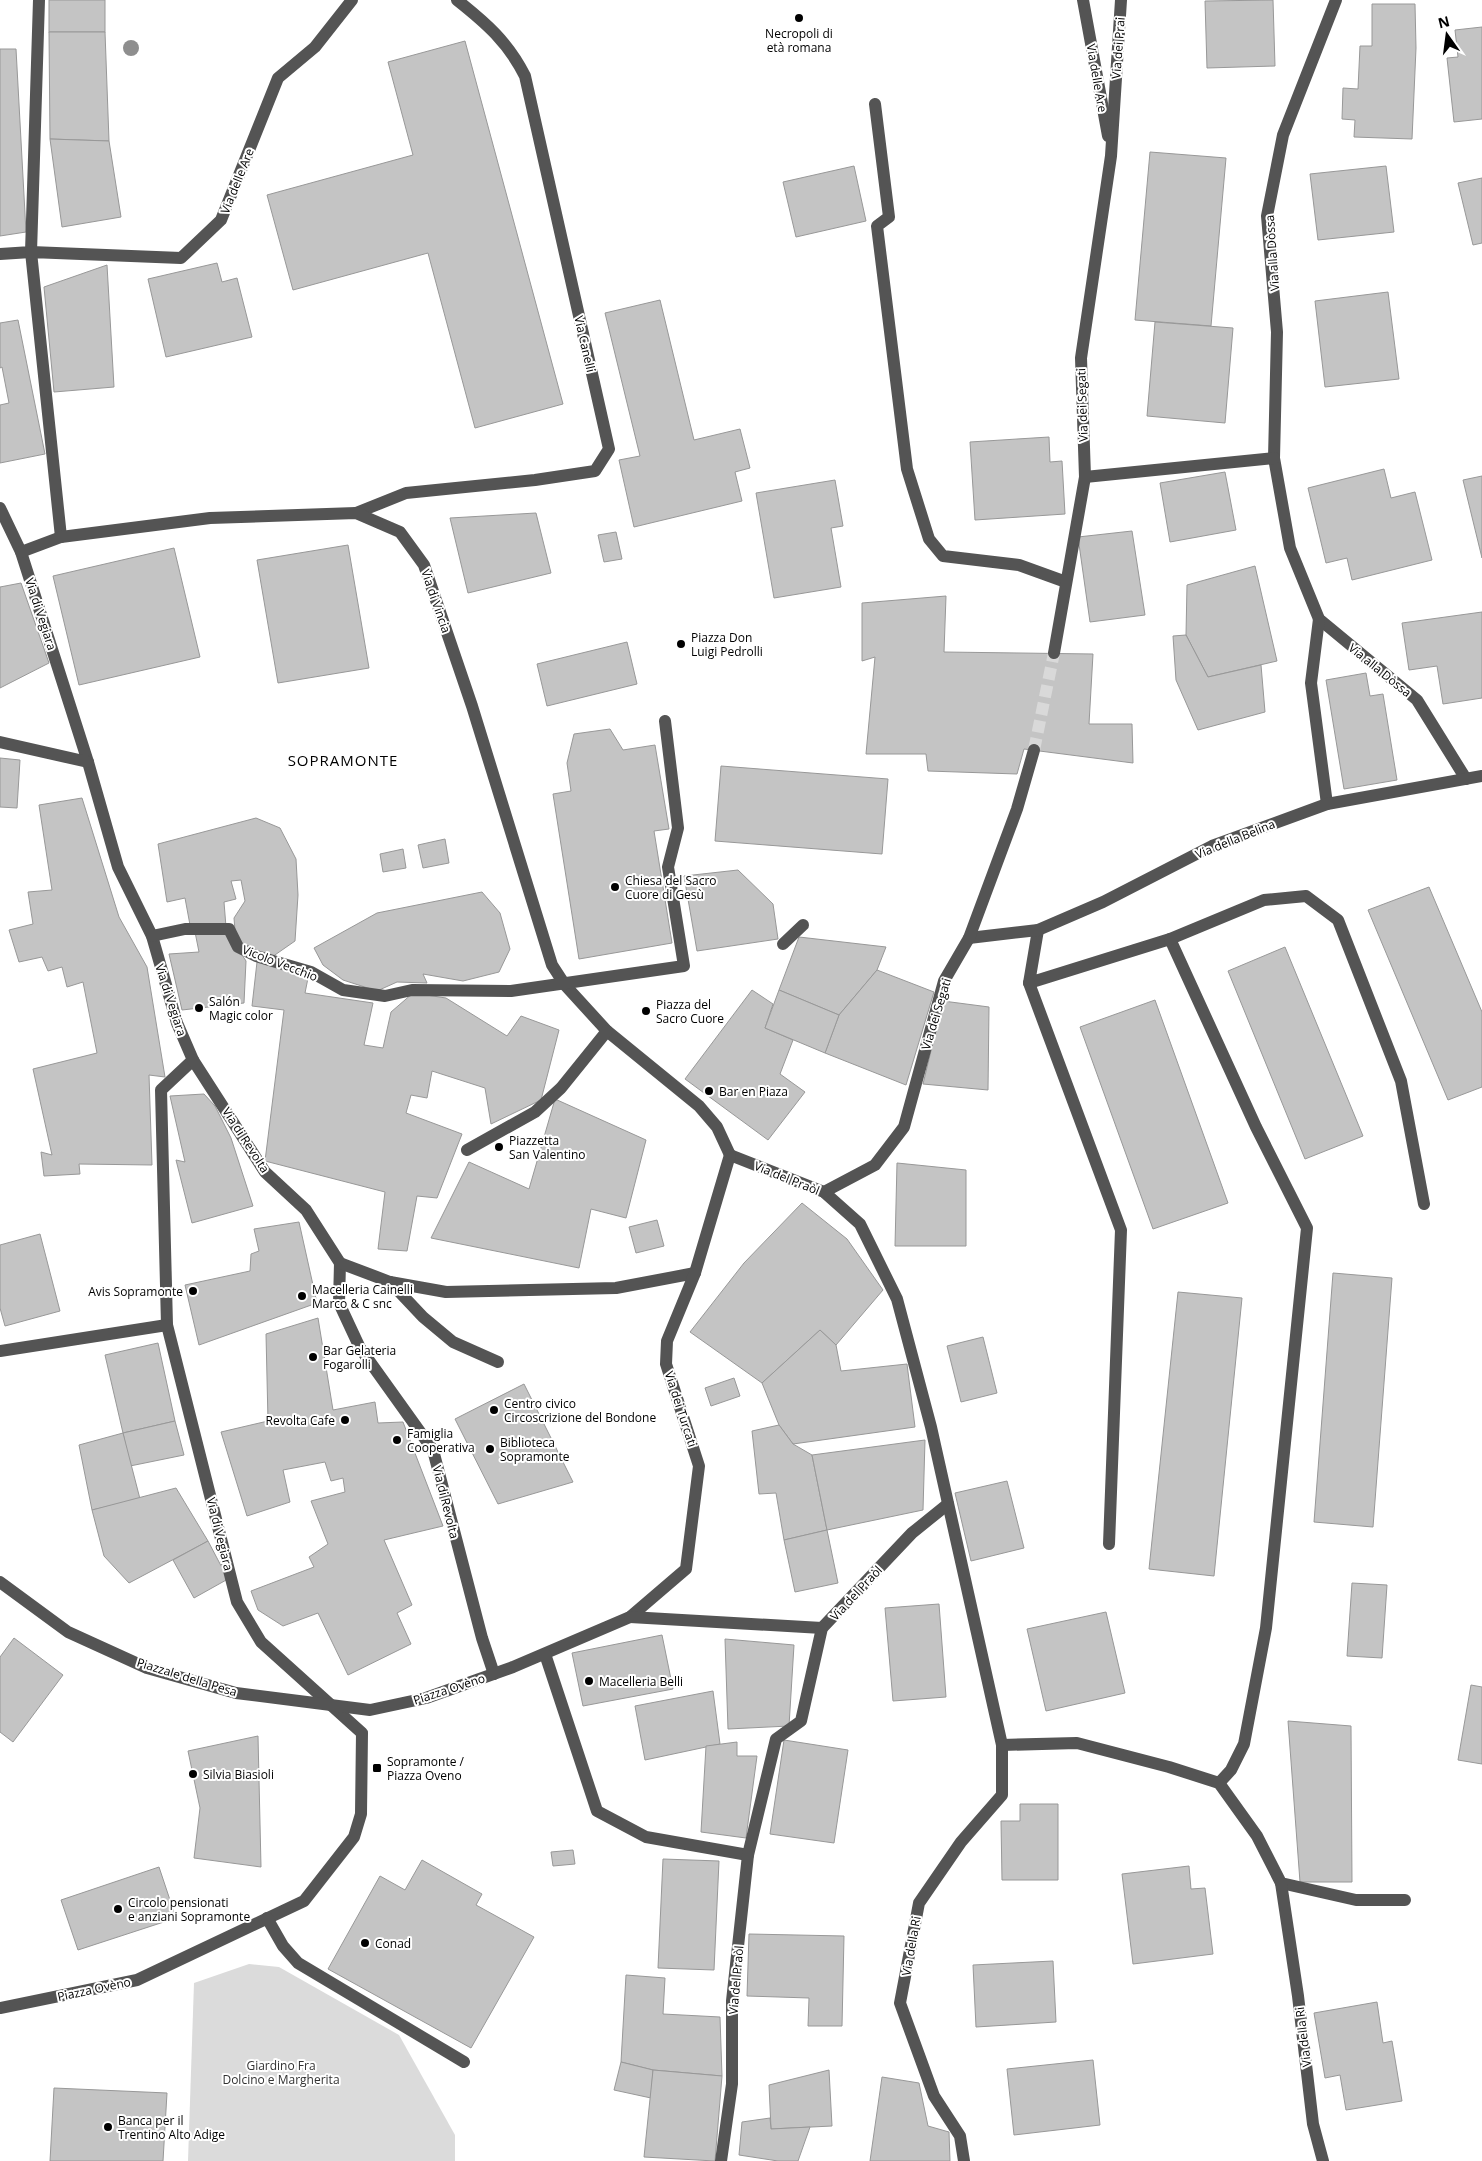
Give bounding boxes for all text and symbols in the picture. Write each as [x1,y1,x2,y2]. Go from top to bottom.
north arrow [1422,10,1472,60]
text: N [1436,11,1452,32]
marker: Necropoli di età romana [793,12,805,24]
street label: Via dei Prai [1107,16,1129,80]
place label: Necropoli di età romana [765,25,833,56]
street label: Via delle Are [1083,42,1111,114]
street label: Via delle Are [216,146,258,216]
street label: Via alla Dòssa [1261,214,1283,292]
street label: Via Canelli [570,314,600,374]
street label: Via dei Segati [1072,368,1092,442]
street label: Via di Vincia [417,567,455,635]
street label: Via di Vegiara [21,576,61,652]
place label: Piazza Don Luigi Pedrolli [691,629,763,660]
marker: Piazza Don Luigi Pedrolli [675,638,687,650]
street label: Via alla Dòssa [1345,639,1415,701]
district label: SOPRAMONTE [288,750,398,770]
street label: Via della Belina [1193,815,1277,863]
place label: Chiesa del Sacro Cuore di Gesù [625,872,717,903]
marker: Chiesa del Sacro Cuore di Gesù [609,881,621,893]
street label: Vicolo Vecchio [240,941,320,985]
street label: Via di Vegiara [151,962,191,1038]
street label: Via dei Segati [917,976,955,1052]
place label: Salón Magic color [209,993,273,1024]
place label: Piazza del Sacro Cuore [656,996,724,1027]
marker: Salón Magic color [193,1002,205,1014]
marker: Piazza del Sacro Cuore [640,1005,652,1017]
place label: Bar en Piaza [719,1083,788,1100]
marker: Bar en Piaza [703,1085,715,1097]
street label: Via di Revolta [219,1104,273,1176]
place label: Piazzetta San Valentino [509,1132,586,1163]
marker: Piazzetta San Valentino [493,1141,505,1153]
street label: Via del Praòl [752,1157,822,1199]
place label: Macelleria Cainelli Marco & C snc [312,1281,413,1312]
place label: Avis Sopramonte [88,1283,183,1300]
marker: Avis Sopramonte [187,1285,199,1297]
marker: Macelleria Cainelli Marco & C snc [296,1290,308,1302]
place label: Bar Gelateria Fogarolli [323,1342,396,1373]
marker: Bar Gelateria Fogarolli [307,1351,319,1363]
street label: Via dei Turcati [661,1369,701,1449]
place label: Centro civico Circoscrizione del Bondone [504,1395,656,1426]
marker: Centro civico Circoscrizione del Bondone [488,1404,500,1416]
place label: Revolta Cafe [266,1412,335,1429]
marker: Revolta Cafe [339,1414,351,1426]
place label: Famiglia Cooperativa [407,1425,475,1456]
marker: Famiglia Cooperativa [391,1434,403,1446]
place label: Biblioteca Sopramonte [500,1434,570,1465]
marker: Biblioteca Sopramonte [484,1443,496,1455]
street label: Via di Revolta [429,1464,463,1540]
street label: Via di Vegiara [203,1495,237,1573]
street label: Via del Praòl [826,1562,886,1624]
street label: Piazzale della Pesa [135,1654,239,1700]
street label: Piazza Ovèno [411,1669,487,1709]
place label: Macelleria Belli [599,1673,683,1690]
marker: Macelleria Belli [583,1675,595,1687]
place label: Sopramonte / Piazza Oveno [387,1753,465,1784]
marker: Sopramonte / Piazza Oveno [371,1762,383,1774]
place label: Silvia Biasioli [203,1766,274,1783]
marker: Silvia Biasioli [187,1768,199,1780]
place label: Circolo pensionati e anziani Sopramonte [128,1894,250,1925]
marker: Circolo pensionati e anziani Sopramonte [112,1903,124,1915]
street label: Via della Ri [897,1915,925,1977]
place label: Conad [375,1935,411,1952]
marker: Conad [359,1937,371,1949]
street label: Via del Praòl [725,1945,747,2015]
street label: Piazza Ovèno [56,1973,132,2005]
street label: Via della Ri [1291,2006,1315,2068]
park label: Giardino Fra Dolcino e Margherita [222,2057,340,2088]
place label: Banca per il Trentino Alto Adige [118,2112,225,2143]
marker: Banca per il Trentino Alto Adige [102,2121,114,2133]

